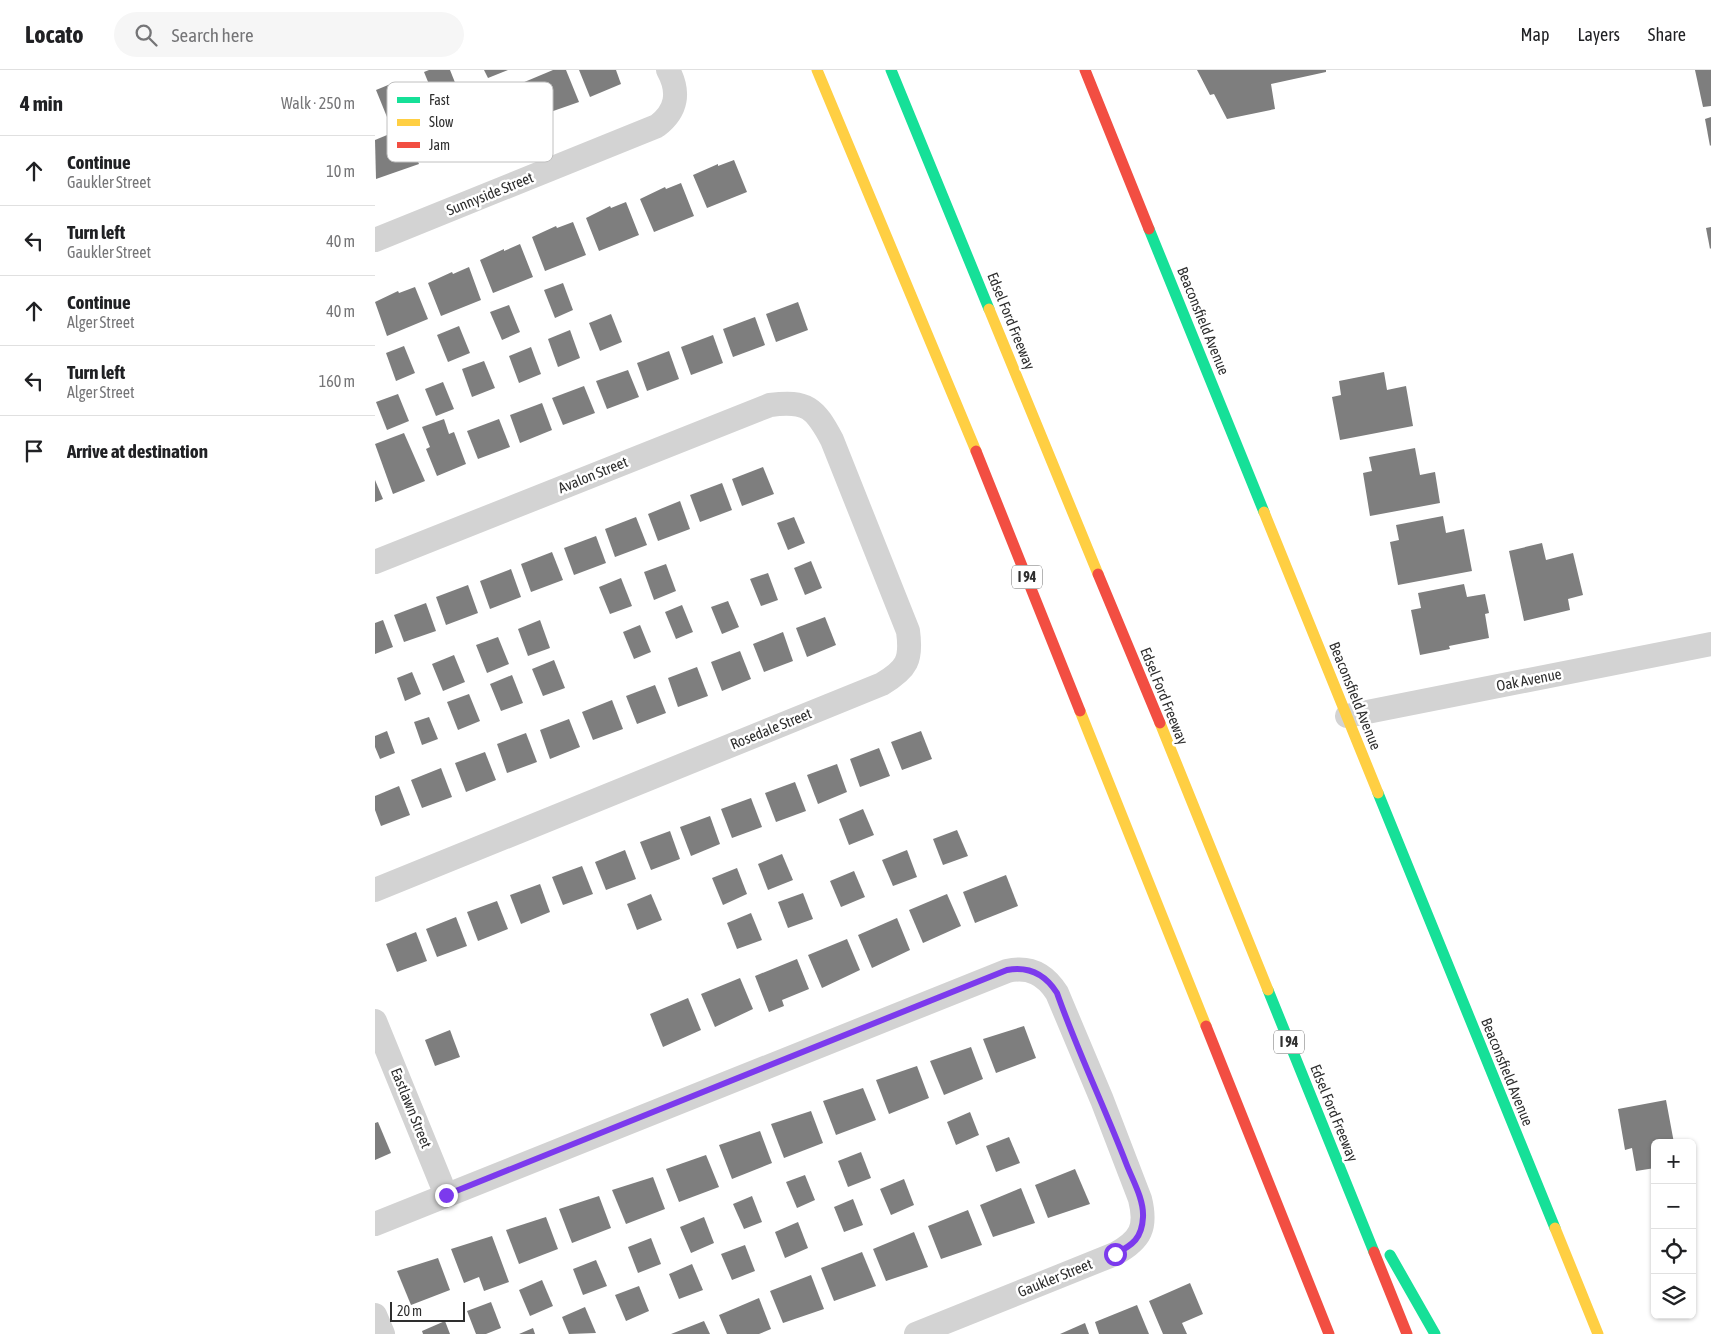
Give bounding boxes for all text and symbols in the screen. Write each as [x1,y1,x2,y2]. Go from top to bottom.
search box [114,12,464,57]
text: Locato [25,21,84,48]
icon: search [132,21,160,49]
text: Search here [172,24,254,46]
text: Map [1520,24,1549,45]
text: Layers [1577,24,1620,45]
text: Share [1648,24,1686,45]
legend [387,82,553,162]
text: 4 min [20,91,63,115]
text: Fast [429,92,450,108]
text: Walk · 250 m [281,94,355,112]
text: Slow [429,114,454,130]
text: Jam [429,137,450,153]
text: Continue [67,151,131,173]
icon: ahead [20,157,48,185]
text: 10 m [326,162,355,180]
street label: Sunnyside Street [444,168,536,219]
text: Gaukler Street [67,173,151,191]
text: Turn left [67,221,125,243]
icon: left [20,227,48,255]
text: 40 m [326,232,355,250]
text: Gaukler Street [67,243,151,261]
street label: Beaconsfield Avenue [1174,264,1233,377]
street label: Edsel Ford Freeway [984,270,1039,372]
text: Continue [67,291,131,313]
icon: ahead [20,297,48,325]
text: 40 m [326,302,355,320]
text: Alger Street [67,313,135,331]
text: Turn left [67,361,125,383]
icon: left [20,367,48,395]
text: 160 m [319,372,355,390]
text: Alger Street [67,383,135,401]
icon: arrive [20,437,48,465]
text: Arrive at destination [67,440,208,462]
street label: Avalon Street [556,453,630,496]
road number: I 94 [1012,566,1042,588]
street label: Beaconsfield Avenue [1326,639,1385,752]
street label: Edsel Ford Freeway [1137,645,1192,747]
street label: Oak Avenue [1495,665,1563,694]
street label: Rosedale Street [728,704,814,753]
street label: Beaconsfield Avenue [1478,1015,1537,1128]
road number: I 94 [1274,1030,1304,1054]
street label: Edsel Ford Freeway [1307,1062,1362,1164]
street label: Eastlawn Street [388,1065,435,1150]
map controls [1651,1139,1696,1319]
button: + [1651,1139,1696,1184]
route end [435,1184,458,1207]
button: − [1651,1184,1696,1229]
button: locate [1651,1229,1696,1274]
route start [1104,1243,1127,1266]
street label: Gaukler Street [1015,1255,1095,1300]
button: layers [1651,1274,1696,1319]
scale bar [390,1299,465,1322]
text: 20 m [397,1303,422,1319]

